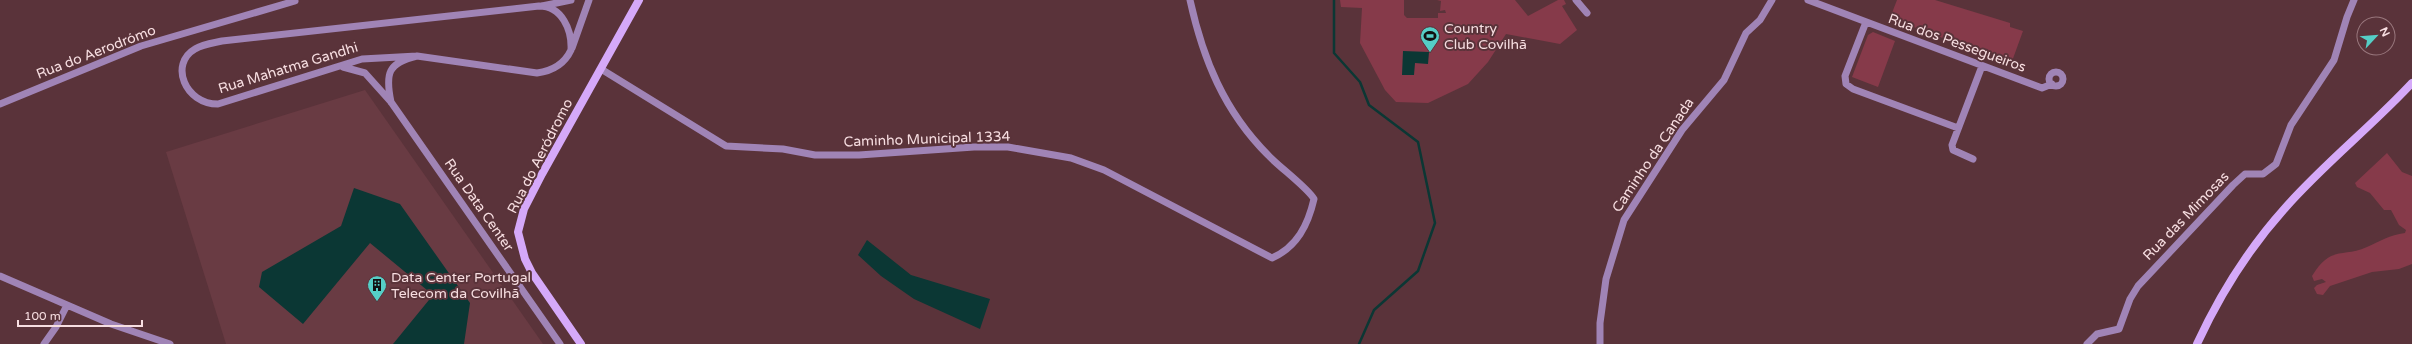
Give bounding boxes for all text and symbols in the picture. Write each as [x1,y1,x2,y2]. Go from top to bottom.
street label: Rua dos Pessegueiros [1886,10,2028,76]
north arrow [2356,16,2396,56]
place label: Country Club Covilhã [1444,20,1527,53]
street label: Rua do Aerodrómo [34,21,158,83]
sports icon: Country Club Covilhã [1419,25,1441,53]
text: N [2377,25,2392,39]
street label: Rua Mahatma Gandhi [216,39,360,97]
street label: Caminho da Canada [1608,95,1698,215]
street label: Rua do Aeródromo [504,96,576,216]
street label: Caminho Municipal 1334 [843,128,1011,150]
street label: Rua Data Center [441,155,518,255]
street label: Rua das Mimosas [2139,168,2233,264]
place label: Data Center Portugal Telecom da Covilhã [391,269,531,302]
building icon: Data Center Portugal Telecom da Covilhã [366,274,388,302]
scale bar [18,302,142,328]
text: 100 m [24,309,61,323]

